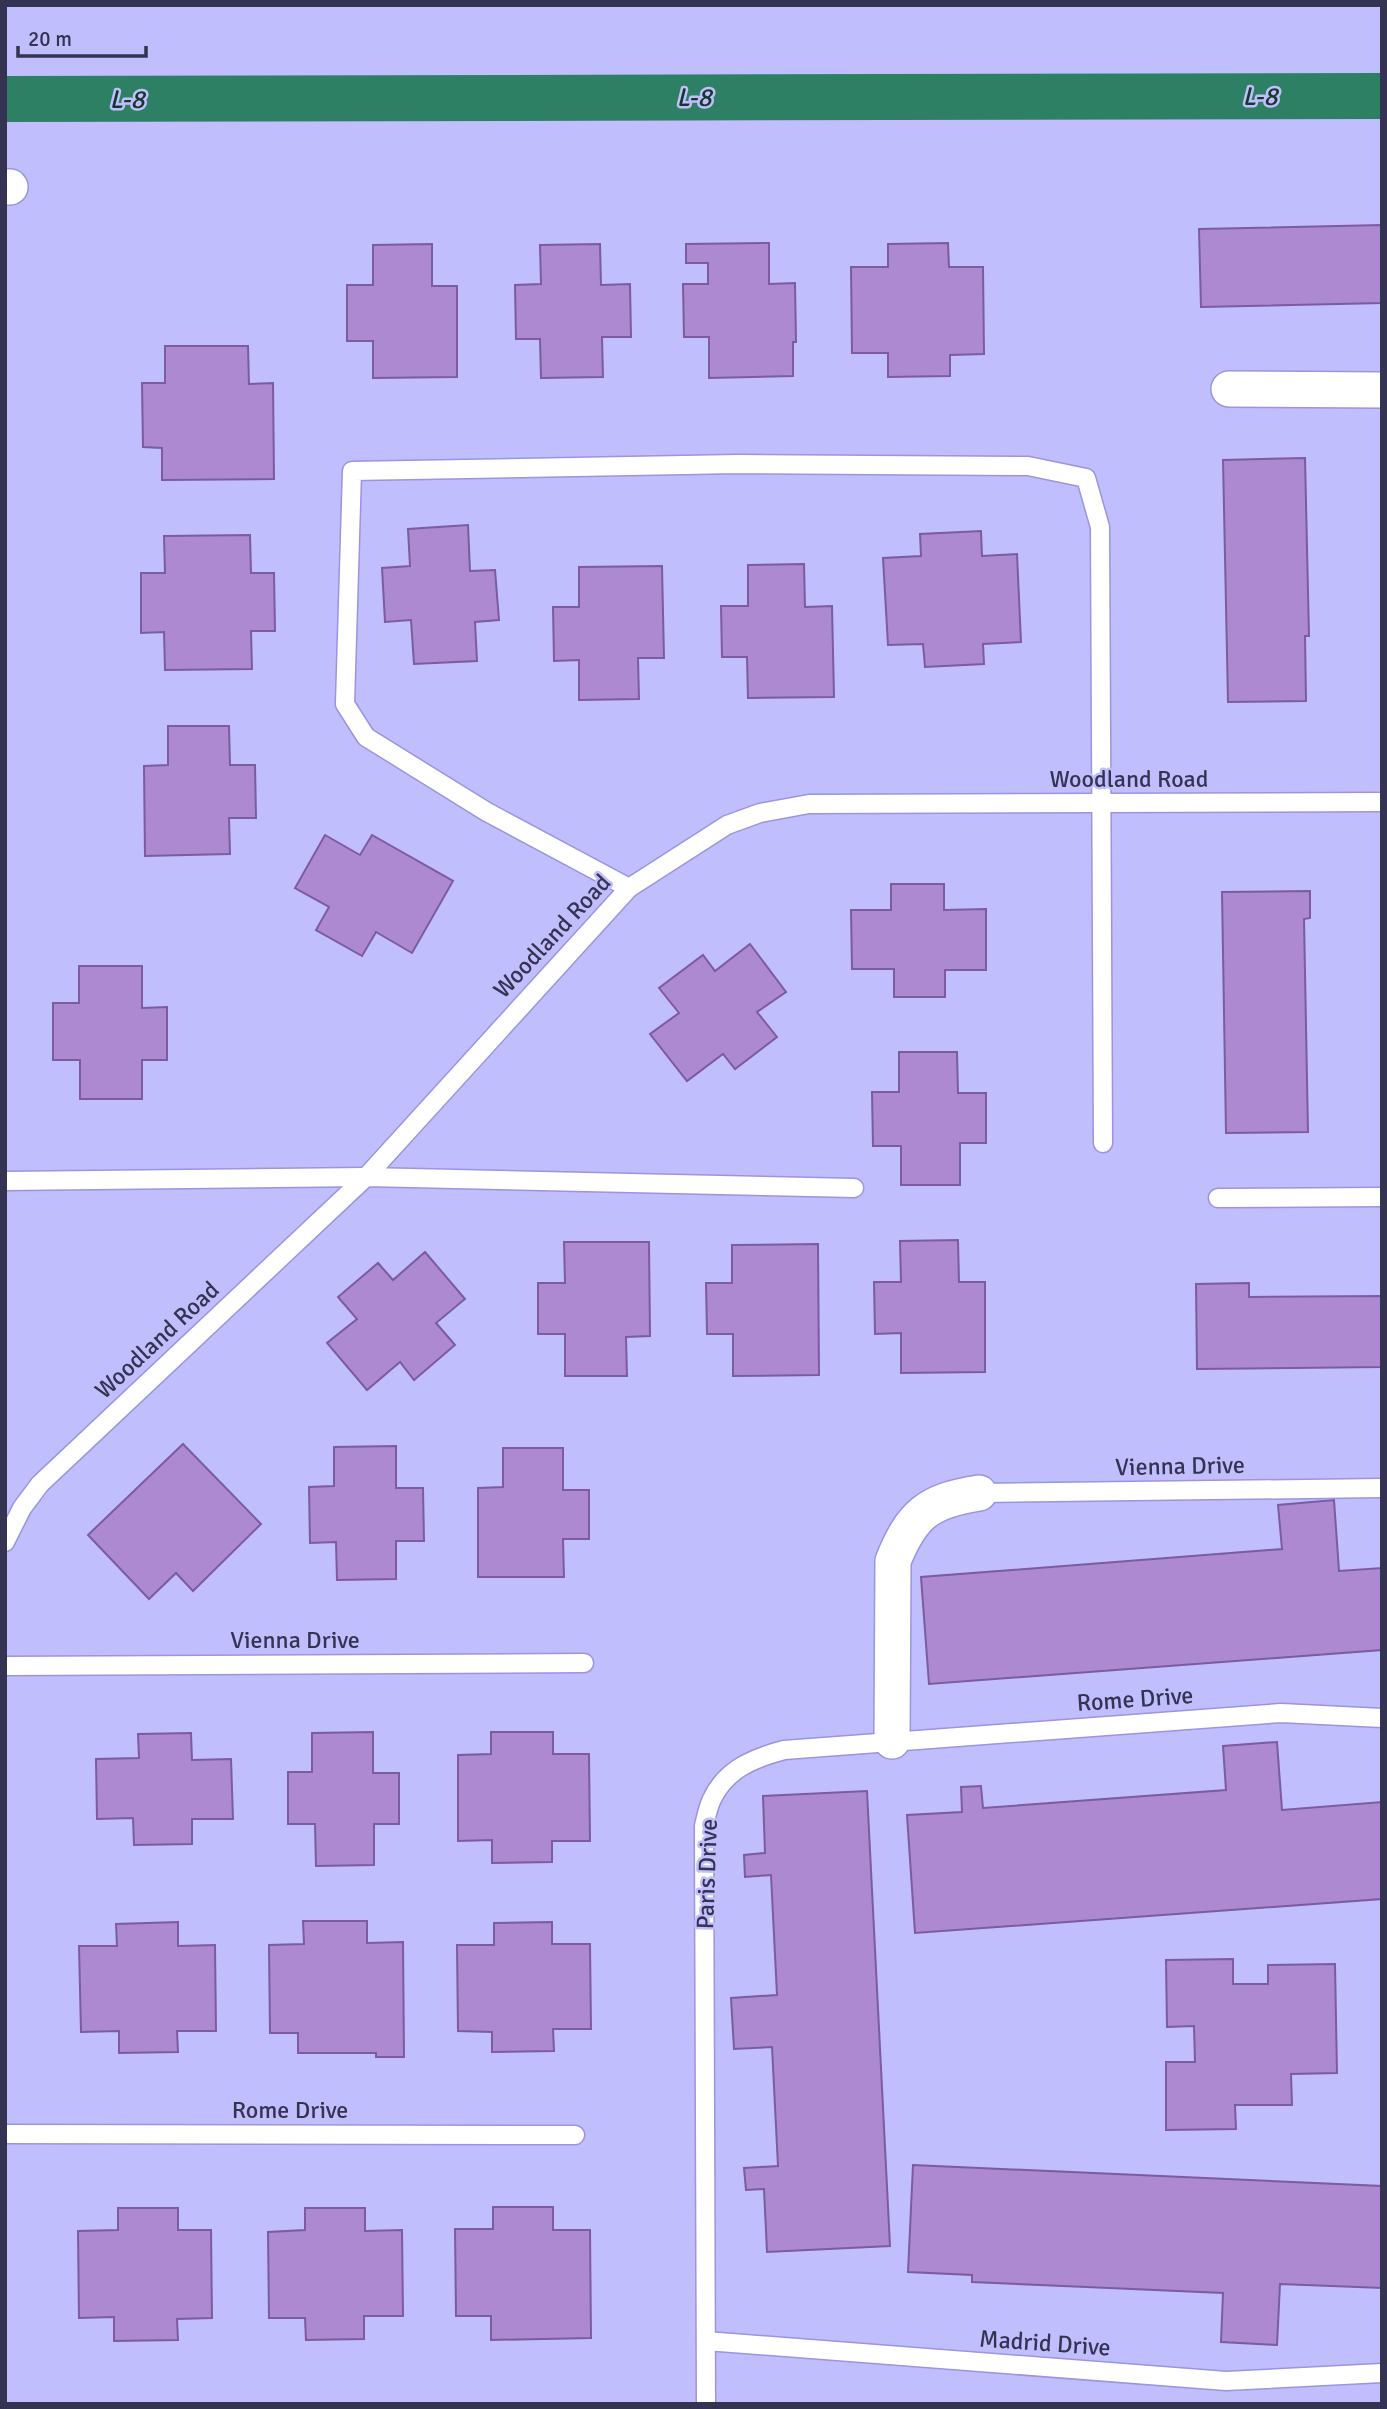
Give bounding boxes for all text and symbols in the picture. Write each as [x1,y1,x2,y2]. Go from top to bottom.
scale bar [18,14,145,58]
text: 20 m [28,26,72,52]
water label: L-8 [1243,81,1279,113]
water label: L-8 [677,82,713,114]
water label: L-8 [110,84,146,116]
street label: Woodland Road [1050,764,1208,794]
street label: Woodland Road [487,868,617,1004]
street label: Woodland Road [89,1275,225,1405]
street label: Vienna Drive [1115,1450,1245,1482]
street label: Vienna Drive [230,1625,360,1655]
street label: Rome Drive [1076,1680,1194,1718]
street label: Paris Drive [690,1818,724,1930]
street label: Rome Drive [232,2095,348,2125]
street label: Madrid Drive [978,2323,1112,2363]

